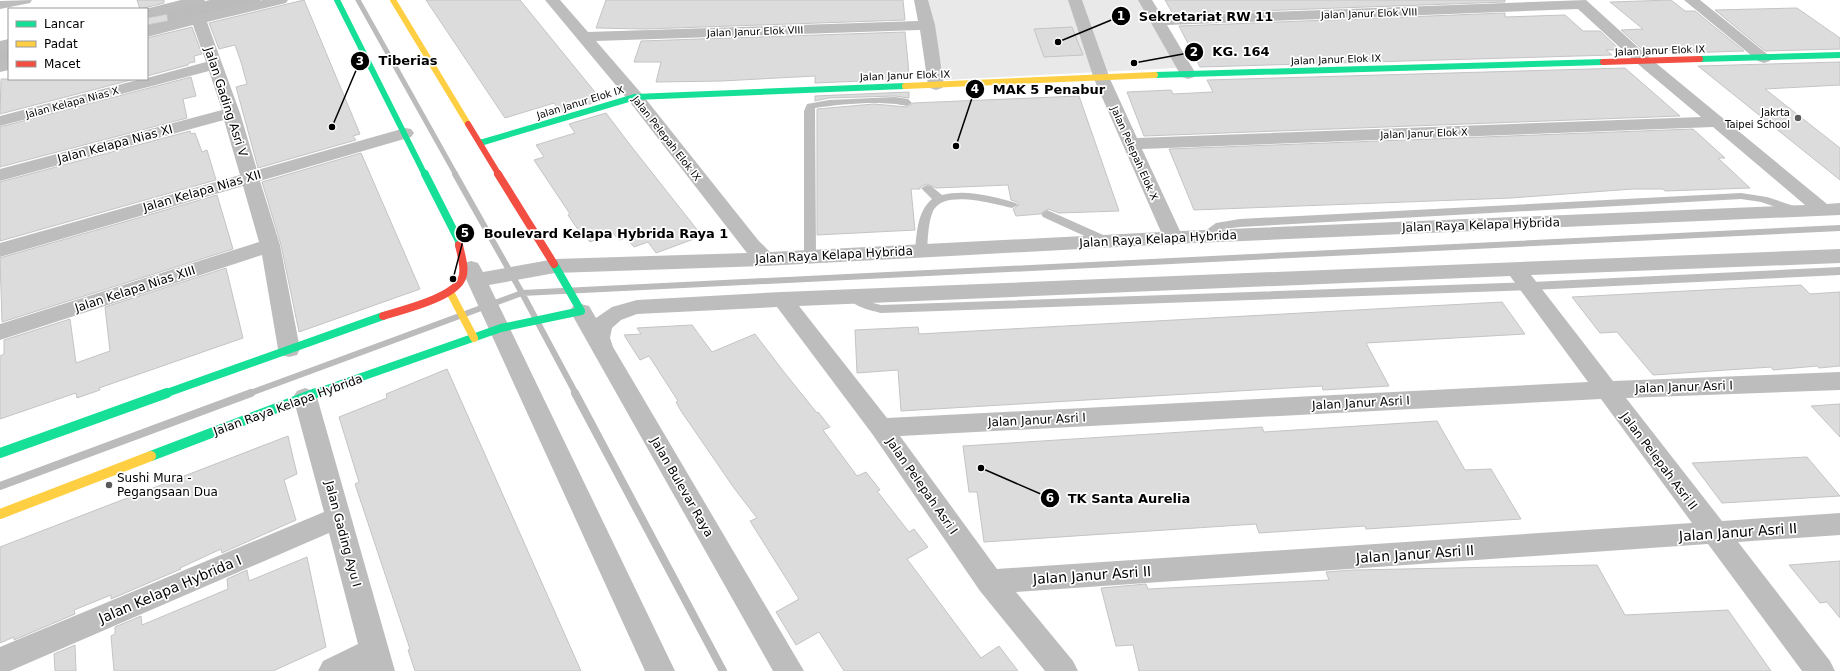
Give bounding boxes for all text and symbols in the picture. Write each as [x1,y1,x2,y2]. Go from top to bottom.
callout: Sekretariat RW 11 [1111,4,1282,29]
street label: Jalan Janur Elok VIII [1320,6,1417,21]
legend [8,8,148,80]
text: 1 [1117,9,1125,23]
text: Sekretariat RW 11 [1139,9,1273,24]
text: Lancar [44,17,85,31]
street label: Jalan Janur Elok VIII [706,24,803,39]
text: Padat [44,37,78,51]
callout: KG. 164 [1184,39,1277,64]
street label: Jalan Janur Elok IX [1614,43,1706,58]
street label: Jalan Gading Asri V [201,44,251,159]
text: KG. 164 [1212,44,1270,59]
text: 2 [1190,45,1198,59]
callout: Tiberias [350,48,445,73]
street label: Jalan Janur Elok IX [1290,52,1382,67]
text: Tiberias [379,53,438,68]
text: 3 [356,54,364,68]
text: Macet [44,57,81,71]
street label: Jalan Janur Elok IX [859,68,951,83]
callout: MAK 5 Penabur [965,77,1113,102]
text: 4 [971,82,979,96]
text: MAK 5 Penabur [993,82,1106,97]
street label: Jalan Janur Elok IX [534,84,625,121]
street label: Jalan Kelapa Nias X [23,85,120,120]
street label: Jalan Pelepah Elok IX [630,93,703,183]
street label: Jalan Pelepah Elok X [1109,104,1160,202]
place label: Jakrta Taipei School [1724,107,1790,130]
marker: Jakrta Taipei School [1793,113,1803,123]
street label: Jalan Kelapa Nias XI [55,122,174,166]
street label: Jalan Janur Elok X [1379,126,1468,141]
street label: Jalan Kelapa Nias XII [140,167,263,215]
street label: Jalan Raya Kelapa Hybrida [1401,215,1560,235]
callout: Boulevard Kelapa Hybrida Raya 1 [455,221,736,246]
text: 5 [461,226,469,240]
text: Boulevard Kelapa Hybrida Raya 1 [484,226,728,241]
street label: Jalan Raya Kelapa Hybrida [1078,228,1237,250]
street label: Jalan Raya Kelapa Hybrida [754,244,913,266]
street label: Jalan Kelapa Nias XIII [72,263,197,315]
street label: Jalan Raya Kelapa Hybrida [211,371,365,439]
street label: Jalan Janur Asri I [1634,378,1733,396]
street label: Jalan Janur Asri I [1311,393,1410,413]
street label: Jalan Pelepah Asri II [1617,409,1700,512]
street label: Jalan Janur Asri I [987,410,1086,430]
street label: Jalan Bulevar Raya [647,434,716,539]
street label: Jalan Pelepah Asri I [883,434,961,537]
place label: Sushi Mura - Pegangsaan Dua [117,471,218,499]
street label: Jalan Gading Ayu I [322,479,364,589]
marker: Sushi Mura - Pegangsaan Dua [104,480,114,490]
callout: TK Santa Aurelia [1040,486,1198,511]
text: 6 [1046,491,1054,505]
text: TK Santa Aurelia [1068,491,1190,506]
street label: Jalan Janur Asri II [1677,520,1798,544]
street label: Jalan Janur Asri II [1354,542,1475,566]
street label: Jalan Kelapa Hybrida I [95,552,244,627]
street label: Jalan Janur Asri II [1031,563,1152,587]

